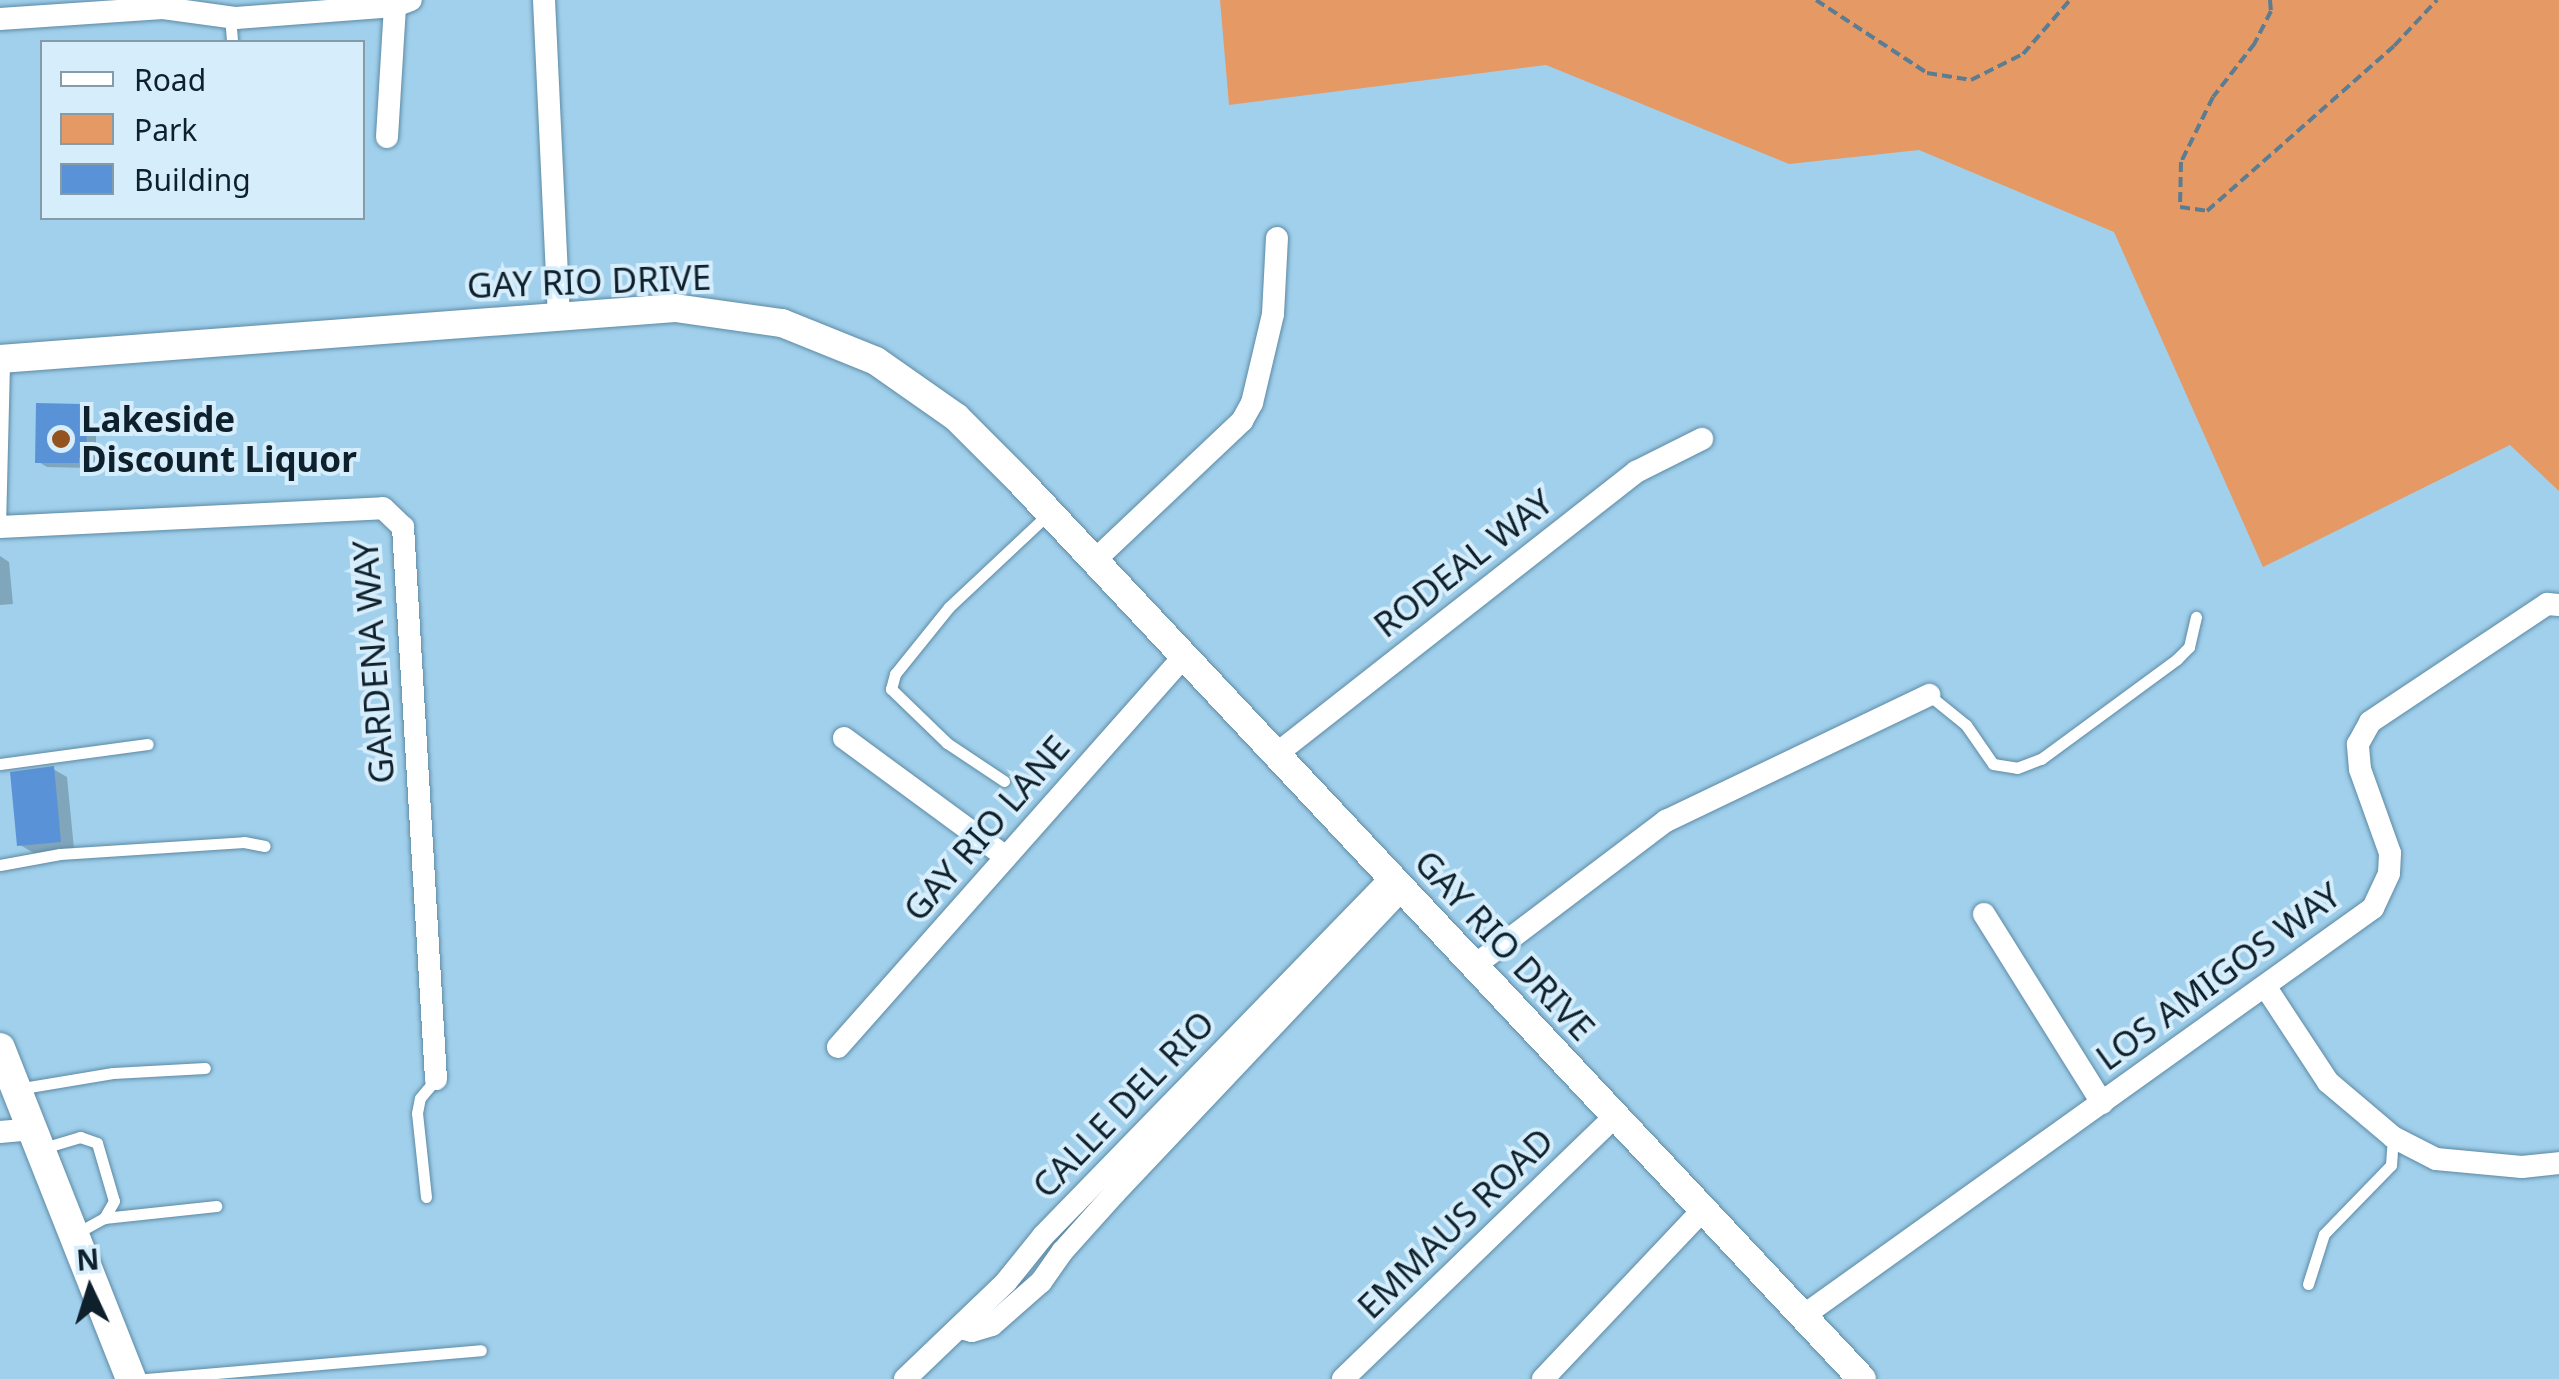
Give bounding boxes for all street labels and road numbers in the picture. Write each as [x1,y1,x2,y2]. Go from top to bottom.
street label: GAY RIO DRIVE [466,256,712,306]
street label: RODEAL WAY [1365,480,1561,646]
street label: GARDENA WAY [344,539,402,785]
street label: GAY RIO LANE [894,727,1078,929]
street label: GAY RIO DRIVE [1406,841,1604,1049]
street label: LOS AMIGOS WAY [2088,873,2348,1079]
street label: CALLE DEL RIO [1023,1002,1223,1206]
street label: EMMAUS ROAD [1349,1119,1561,1327]

